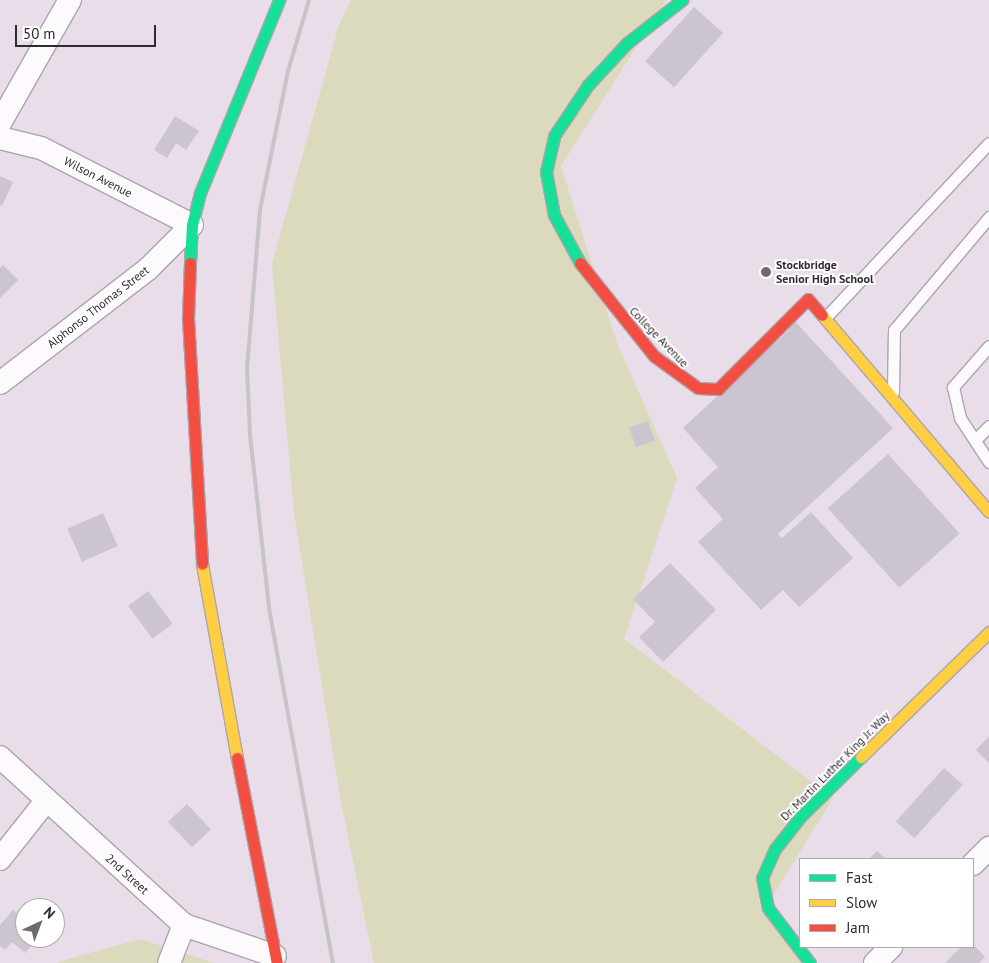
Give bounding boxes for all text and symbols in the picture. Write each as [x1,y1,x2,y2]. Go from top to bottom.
scale bar [18,15,159,47]
text: 50 m [23,24,56,43]
street label: Wilson Avenue [61,153,135,201]
place label: Stockbridge Senior High School [776,258,873,286]
street label: Alphonso Thomas Street [44,263,152,351]
marker: Stockbridge Senior High School [760,266,772,278]
street label: College Avenue [626,304,692,370]
street label: Dr. Martin Luther King Jr. Way [777,708,893,824]
street label: 2nd Street [102,851,152,897]
legend [799,858,974,948]
text: Fast [846,868,873,887]
text: Slow [846,893,877,912]
north arrow [15,898,65,948]
text: N [40,903,59,922]
text: Jam [846,918,870,937]

